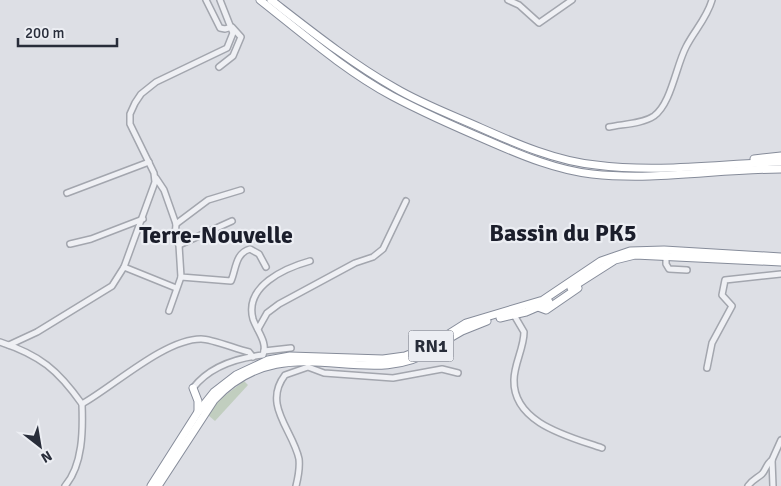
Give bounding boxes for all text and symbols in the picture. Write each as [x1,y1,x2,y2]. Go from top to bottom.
scale bar [18,15,116,47]
text: 200 m [25,24,65,42]
district label: Bassin du PK5 [489,218,637,248]
district label: Terre-Nouvelle [139,220,293,250]
road number: RN1 [408,331,454,362]
north arrow [15,421,65,471]
text: N [38,447,55,467]

